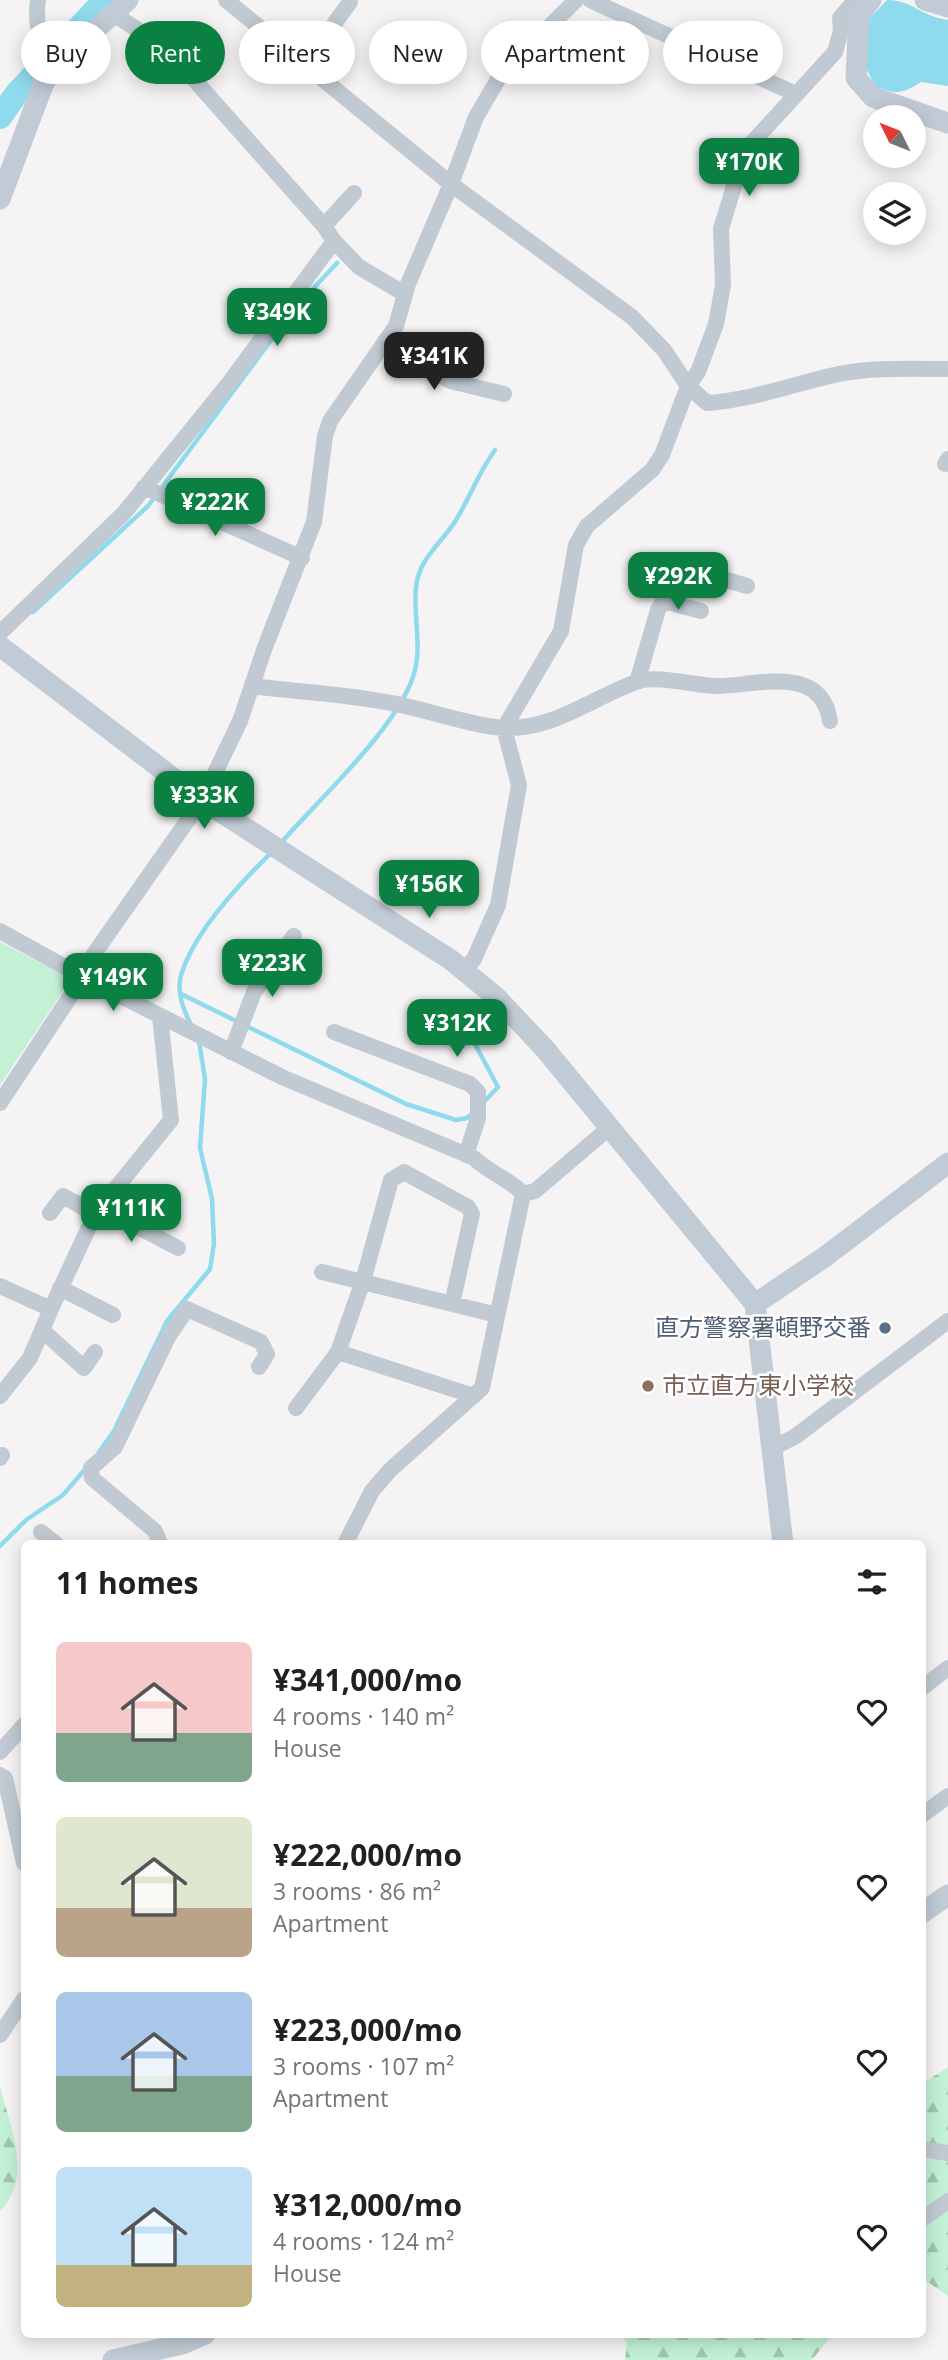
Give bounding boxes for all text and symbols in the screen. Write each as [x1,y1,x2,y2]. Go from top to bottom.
chip: Buy [21,21,111,84]
chip: Rent [125,21,225,84]
chip: Filters [239,21,355,84]
chip: New [369,21,467,84]
chip: Apartment [481,21,649,84]
chip: House [663,21,783,84]
north arrow [863,105,926,168]
map controls [863,105,926,245]
pin: ¥170K [700,138,798,198]
text: ¥170K [715,145,783,177]
button: layers [863,182,926,245]
pin: ¥349K [228,288,326,348]
text: ¥349K [243,295,311,327]
pin: ¥341K [385,332,483,392]
text: ¥341K [400,339,468,371]
pin: ¥222K [166,478,264,538]
text: ¥222K [181,485,249,517]
pin: ¥292K [629,552,727,612]
text: ¥292K [644,559,712,591]
pin: ¥333K [155,772,253,831]
text: ¥333K [170,778,238,810]
pin: ¥156K [380,860,478,920]
text: ¥156K [395,867,463,899]
pin: ¥223K [223,940,321,999]
text: ¥223K [238,946,306,978]
pin: ¥149K [64,954,162,1013]
text: ¥149K [79,960,147,992]
pin: ¥312K [408,1000,506,1059]
text: ¥312K [423,1006,491,1038]
pin: ¥111K [82,1184,180,1244]
text: ¥111K [97,1191,165,1223]
place label: 直方警察署頓野交番 [655,1310,871,1343]
marker: 直方警察署頓野交番 [877,1320,893,1336]
place label: 市立直方東小学校 [662,1368,854,1401]
marker: 市立直方東小学校 [640,1378,656,1394]
text: 11 homes [56,1562,199,1603]
icon: filters [853,1563,891,1601]
text: ¥341,000/mo [273,1659,462,1700]
icon: home [112,1670,196,1754]
icon: heart [853,1693,891,1731]
text: 4 rooms · 140 m² [273,1700,454,1732]
text: House [273,1732,342,1764]
text: ¥222,000/mo [273,1834,462,1875]
icon: home [112,1845,196,1929]
icon: heart [853,1868,891,1906]
text: 3 rooms · 86 m² [273,1875,441,1907]
text: Apartment [273,1907,389,1939]
text: ¥223,000/mo [273,2009,462,2050]
icon: home [112,2020,196,2104]
icon: heart [853,2043,891,2081]
text: 3 rooms · 107 m² [273,2050,454,2082]
text: Apartment [273,2082,389,2114]
text: ¥312,000/mo [273,2184,462,2225]
icon: home [112,2195,196,2279]
icon: heart [853,2218,891,2256]
text: 4 rooms · 124 m² [273,2225,454,2257]
text: House [273,2257,342,2289]

